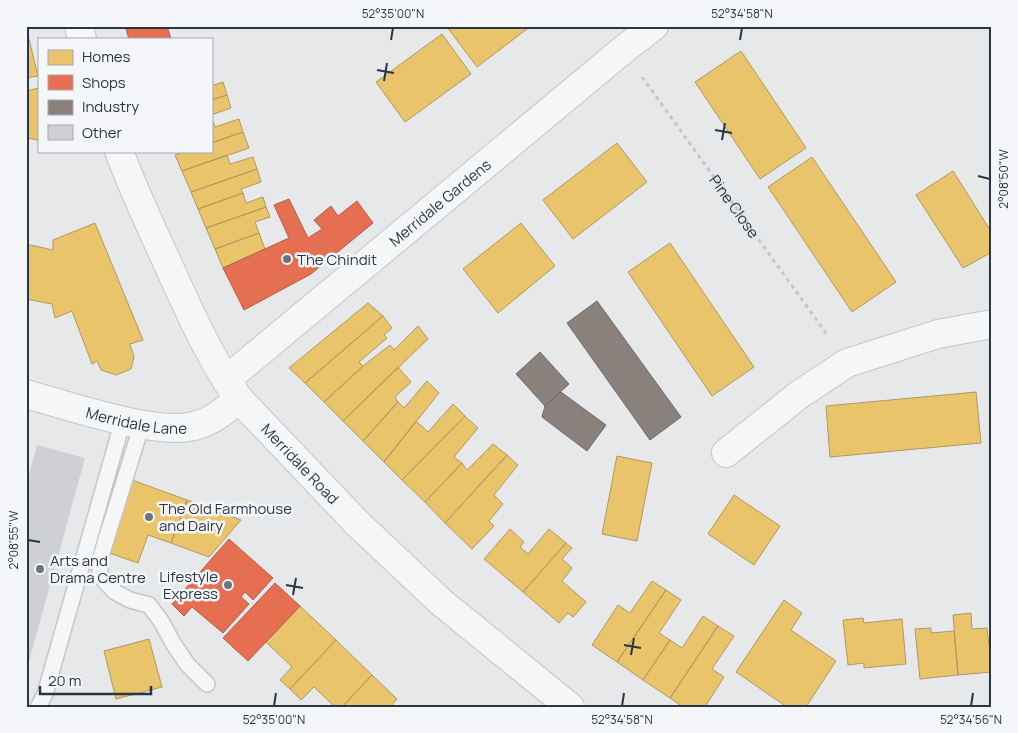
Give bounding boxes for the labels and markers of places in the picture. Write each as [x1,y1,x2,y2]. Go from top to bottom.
place label: The Chindit [297,249,377,270]
marker: The Chindit [281,253,293,265]
place label: The Old Farmhouse and Dairy [159,498,292,536]
marker: The Old Farmhouse and Dairy [143,511,155,523]
place label: Arts and Drama Centre [50,550,146,588]
marker: Arts and Drama Centre [34,563,46,575]
place label: Lifestyle Express [159,566,218,604]
marker: Lifestyle Express [222,579,234,591]

